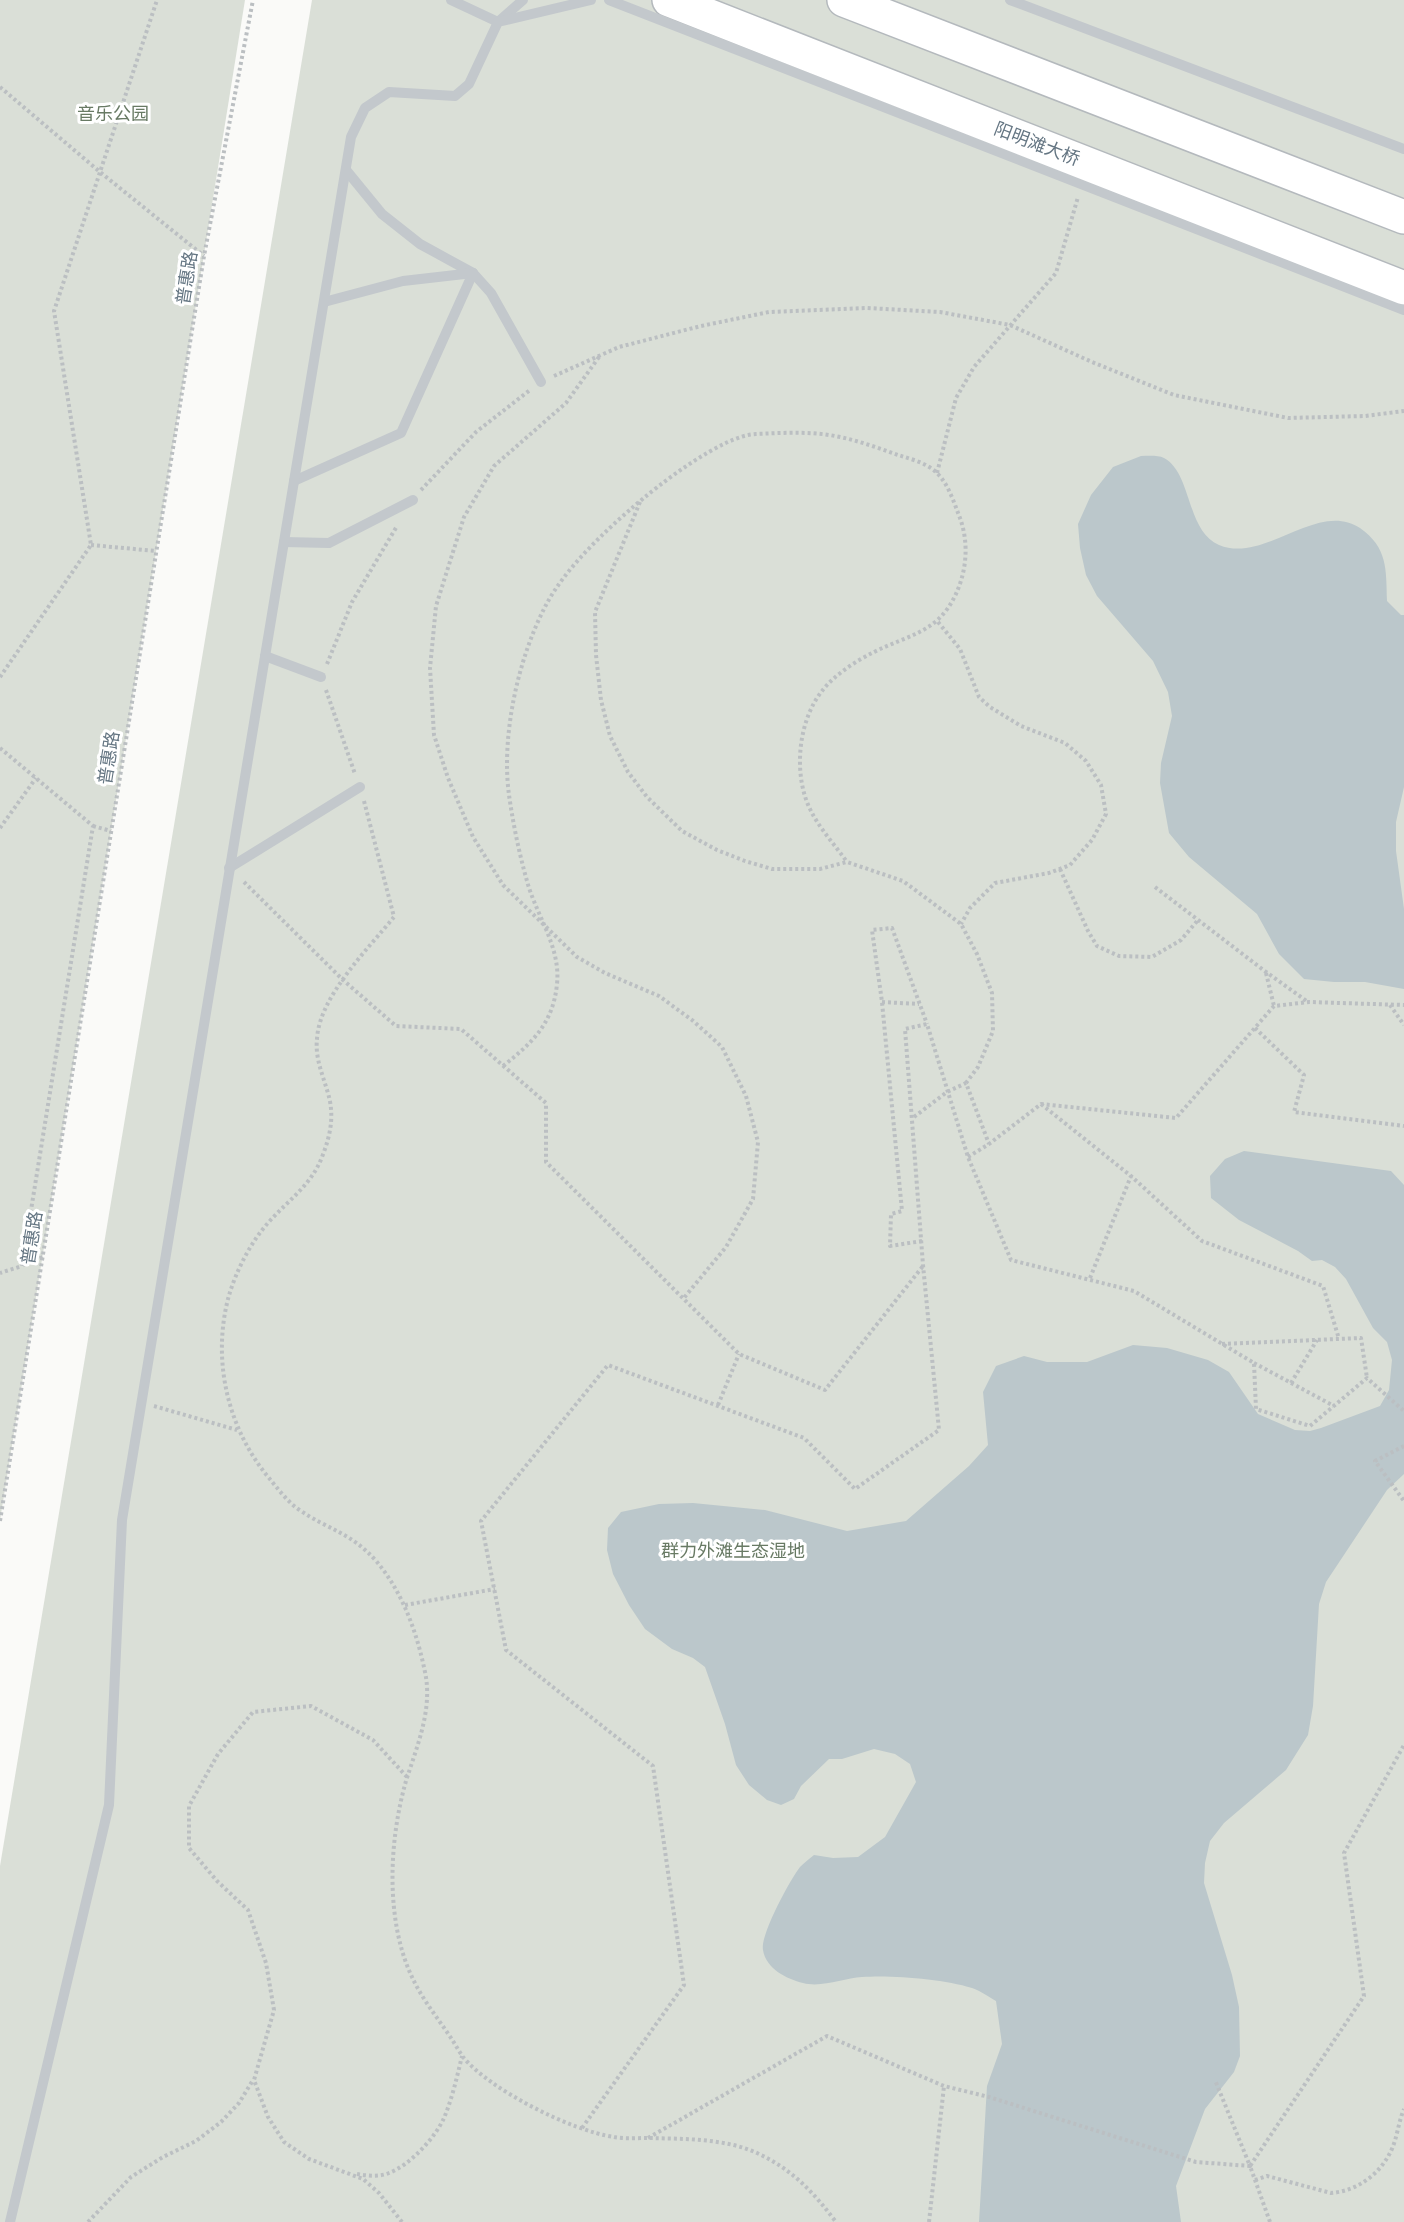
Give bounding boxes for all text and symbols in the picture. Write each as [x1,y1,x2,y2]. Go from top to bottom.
park label: 音乐公园 [77,104,149,124]
street label: 阳明滩大桥 [991,119,1083,169]
street label: 普惠路 [173,250,201,306]
street label: 普惠路 [95,730,123,786]
street label: 普惠路 [18,1210,46,1266]
park label: 群力外滩生态湿地 [661,1541,805,1561]

